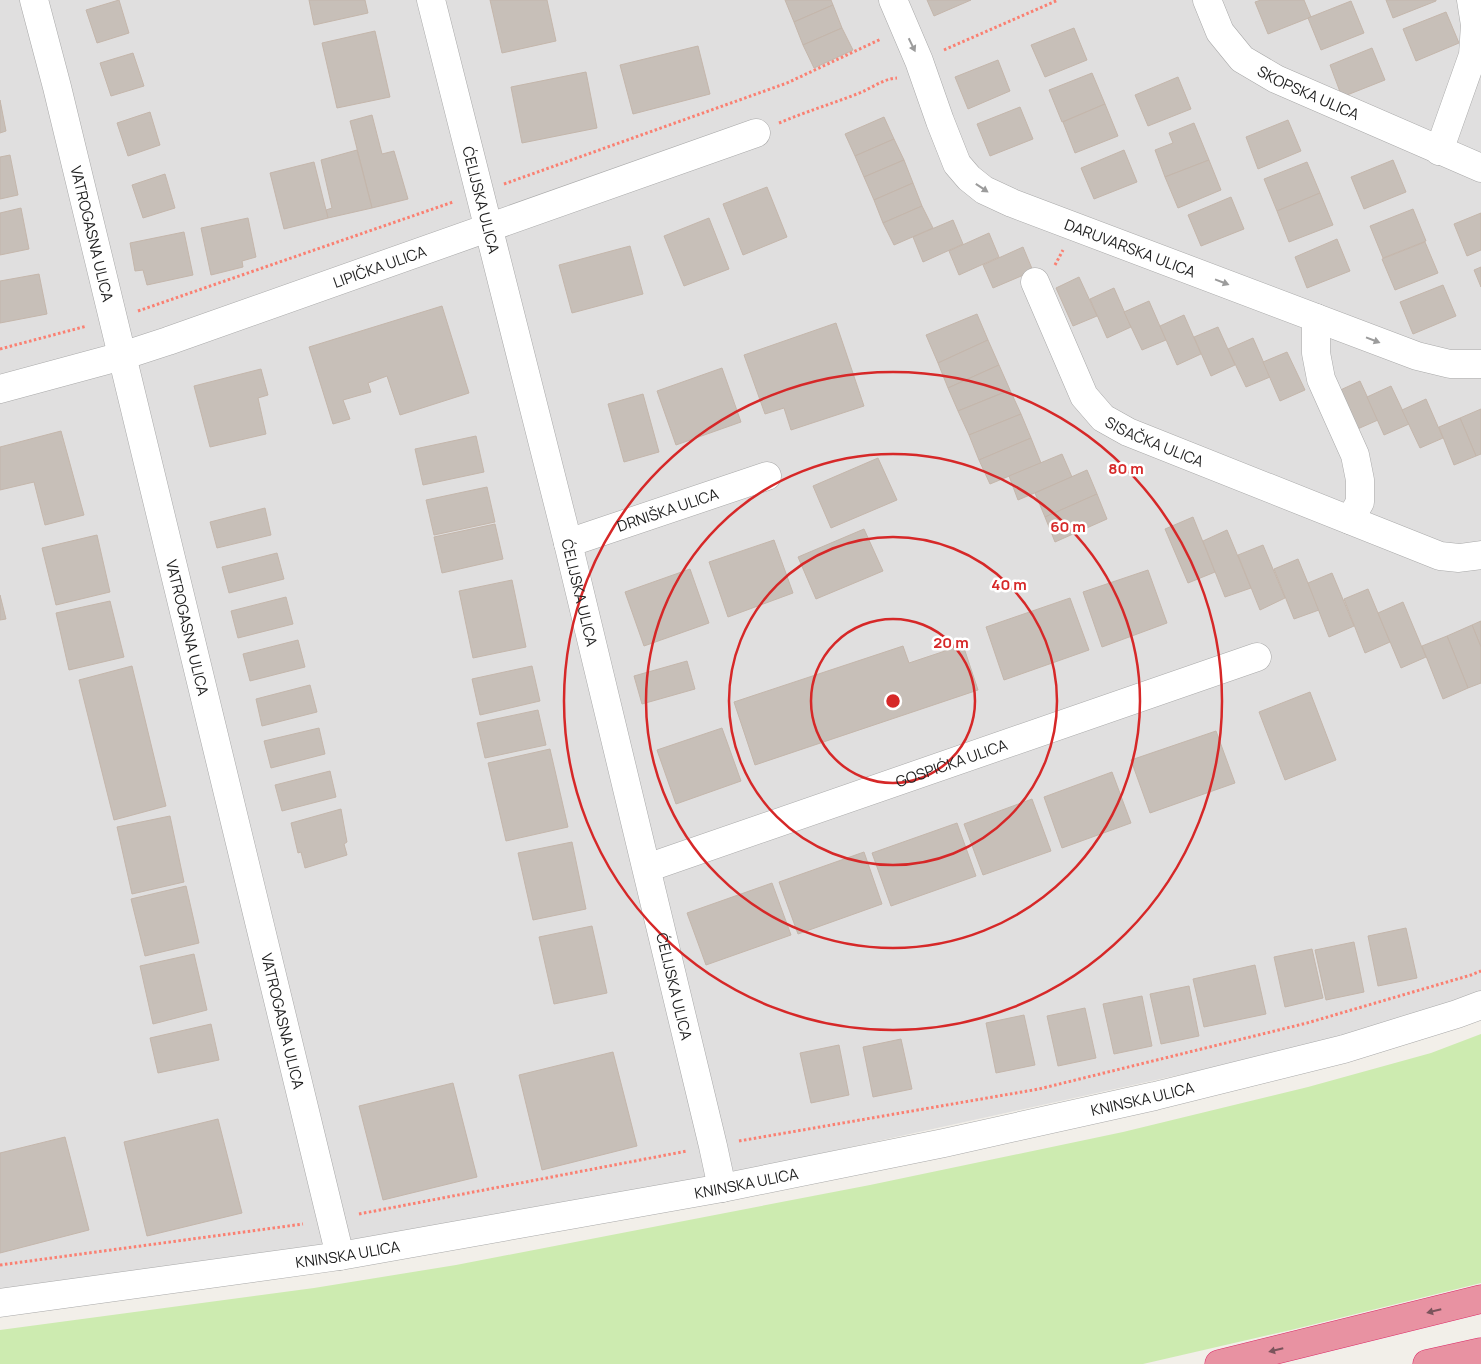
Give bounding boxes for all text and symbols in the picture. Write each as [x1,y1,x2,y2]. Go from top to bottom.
one-way arrow [908,38,916,52]
street label: SKOPSKA ULICA [1254,60,1363,125]
street label: ĆELIJSKA ULICA [458,144,505,256]
street label: VATROGASNA ULICA [66,164,119,304]
one-way arrow [976,183,989,193]
street label: DARUVARSKA ULICA [1062,213,1199,282]
street label: LIPIČKA ULICA [330,240,429,292]
one-way arrow [1214,279,1229,286]
one-way arrow [1366,337,1381,344]
street label: SISAČKA ULICA [1102,411,1207,472]
text: 80 m [1108,458,1144,479]
street label: DRNIŠKA ULICA [614,483,721,536]
text: 60 m [1050,516,1086,537]
street label: ĆELIJSKA ULICA [557,537,603,649]
street label: VATROGASNA ULICA [161,557,215,698]
text: 40 m [991,574,1027,595]
text: 20 m [933,632,969,653]
centre of rings [884,692,902,710]
street label: GOSPIĆKA ULICA [893,734,1011,792]
street label: ĆELIJSKA ULICA [652,931,698,1043]
street label: VATROGASNA ULICA [257,951,310,1092]
street label: KNINSKA ULICA [1089,1076,1197,1121]
street label: KNINSKA ULICA [693,1162,800,1203]
street label: KNINSKA ULICA [294,1235,402,1273]
one-way arrow [1426,1307,1441,1315]
one-way arrow [1268,1346,1283,1354]

